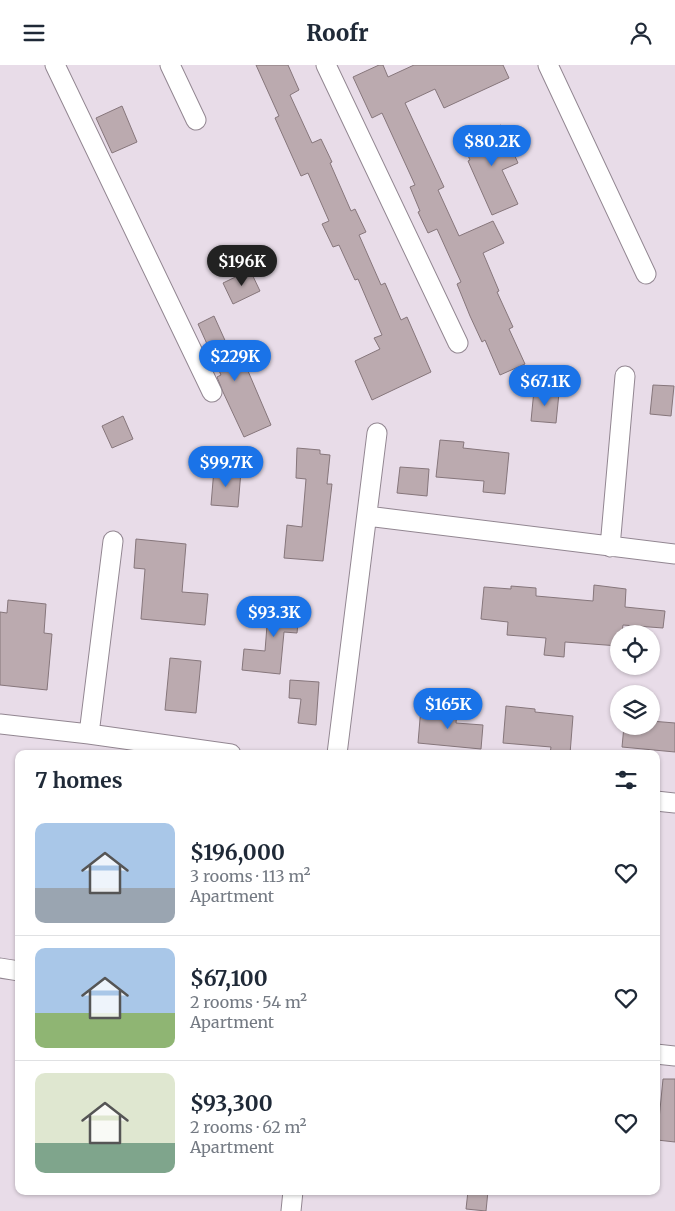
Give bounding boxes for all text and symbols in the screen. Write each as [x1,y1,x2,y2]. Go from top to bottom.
icon: menu [20,19,48,47]
text: Roofr [306,19,369,47]
icon: person [627,19,655,47]
pin: $80.2K [451,124,533,167]
text: $80.2K [464,131,520,151]
pin: $196K [207,245,277,287]
text: $196K [218,251,266,271]
pin: $229K [200,339,270,382]
text: $229K [210,346,260,366]
pin: $67.1K [504,365,586,407]
text: $67.1K [520,371,570,391]
pin: $99.7K [185,445,267,488]
text: $99.7K [199,452,253,472]
pin: $93.3K [233,595,315,638]
text: $93.3K [247,602,301,622]
map controls [610,625,660,735]
button: locate [610,625,660,675]
button: layers [610,685,660,735]
pin: $165K [413,687,483,730]
text: $165K [424,694,472,714]
icon: filters [612,766,640,794]
text: 7 homes [35,767,123,794]
text: $196,000 [190,839,285,866]
icon: home [75,843,135,903]
icon: heart [612,859,640,887]
text: 3 rooms · 113 m² [190,866,310,886]
text: Apartment [190,886,274,906]
text: $67,100 [190,965,268,992]
icon: home [75,968,135,1028]
icon: heart [612,984,640,1012]
text: 2 rooms · 54 m² [190,992,307,1012]
text: Apartment [190,1012,274,1032]
text: $93,300 [190,1090,273,1117]
icon: home [75,1093,135,1153]
icon: heart [612,1109,640,1137]
text: 2 rooms · 62 m² [190,1117,307,1137]
text: Apartment [190,1137,274,1157]

